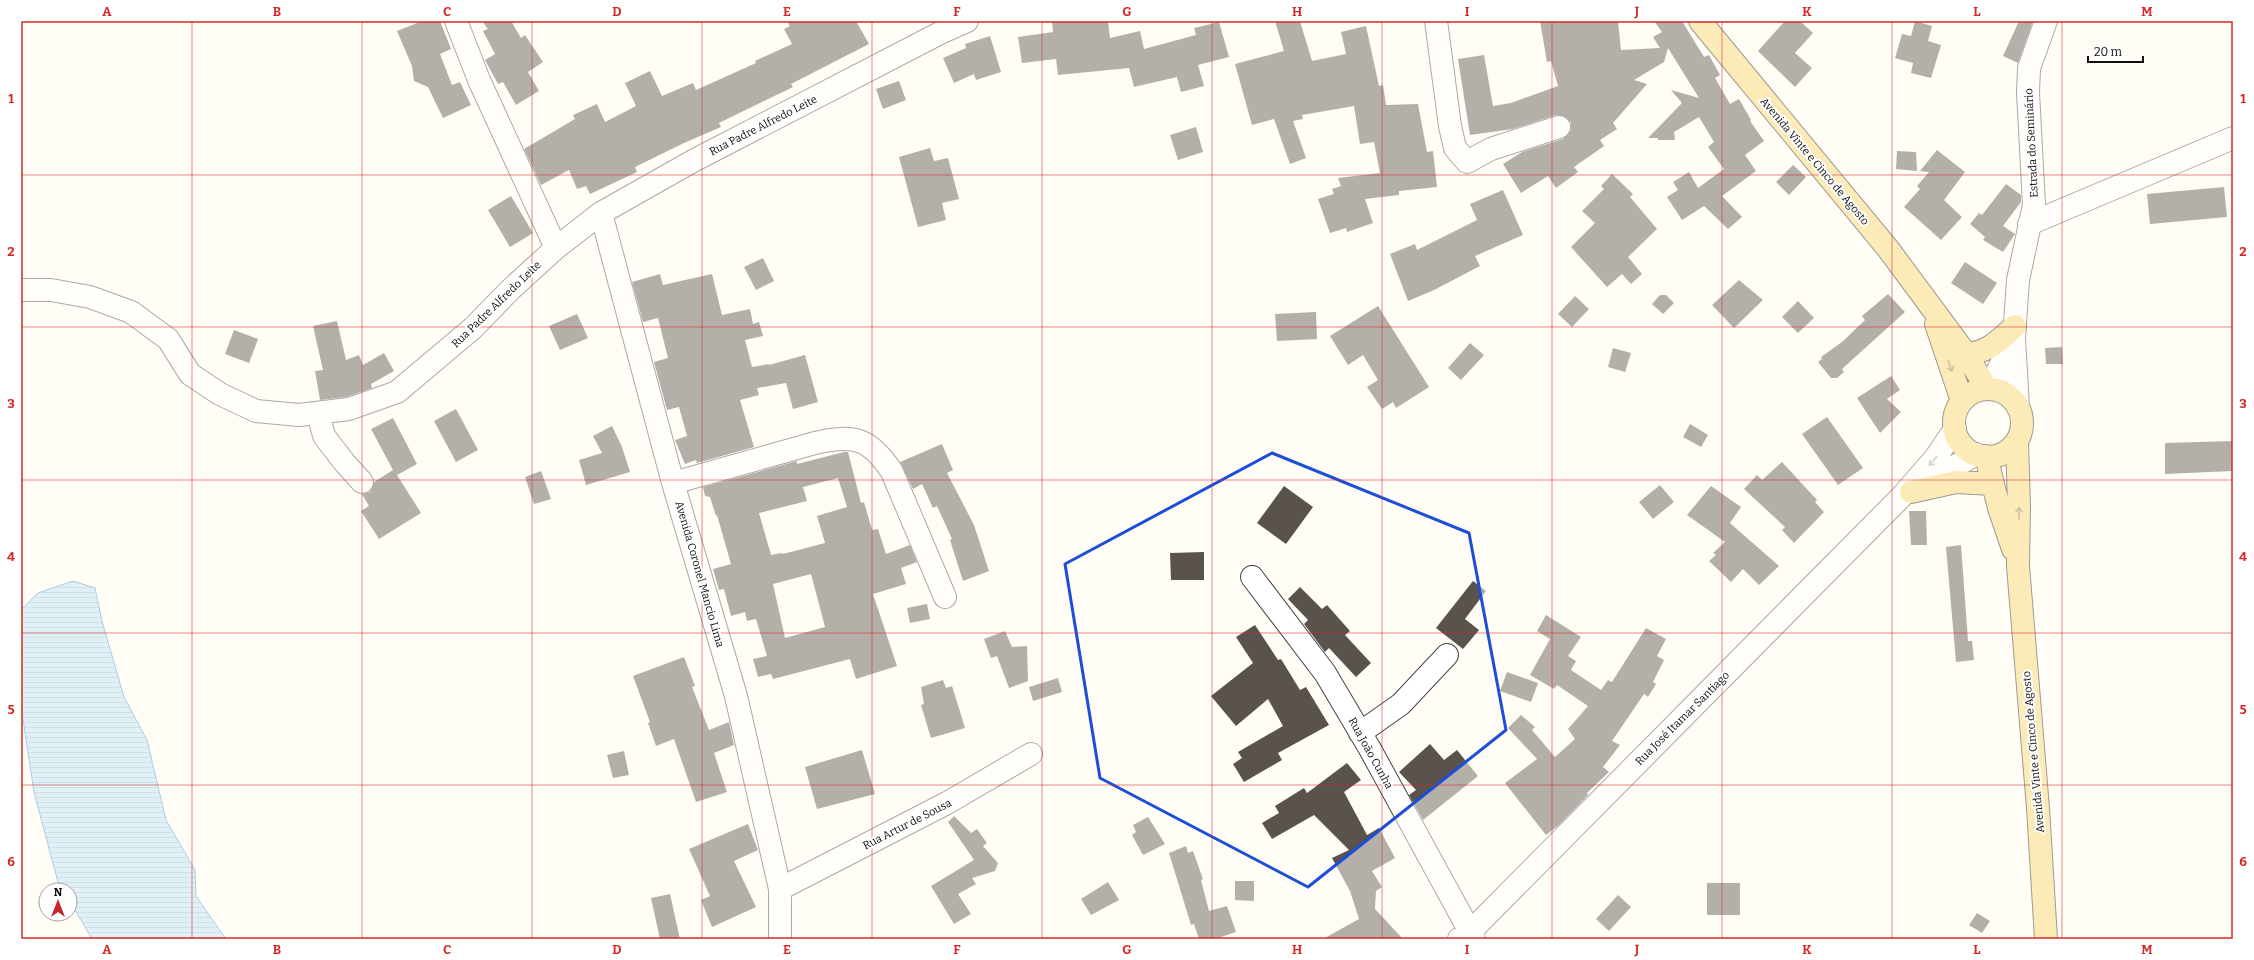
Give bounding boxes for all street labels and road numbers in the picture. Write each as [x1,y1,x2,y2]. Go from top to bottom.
street label: Estrada do Seminário [2022,88,2041,198]
street label: Rua Padre Alfredo Leite [707,93,819,158]
street label: Avenida Vinte e Cinco de Agosto [1757,95,1872,228]
street label: Rua Padre Alfredo Leite [449,258,544,350]
street label: Avenida Coronel Mancio Lima [672,499,727,649]
street label: Rua José Itamar Santiago [1633,669,1732,768]
street label: Avenida Vinte e Cinco de Agosto [2020,671,2047,833]
street label: Rua João Cunha [1346,715,1396,791]
street label: Rua Artur de Sousa [861,796,954,852]

